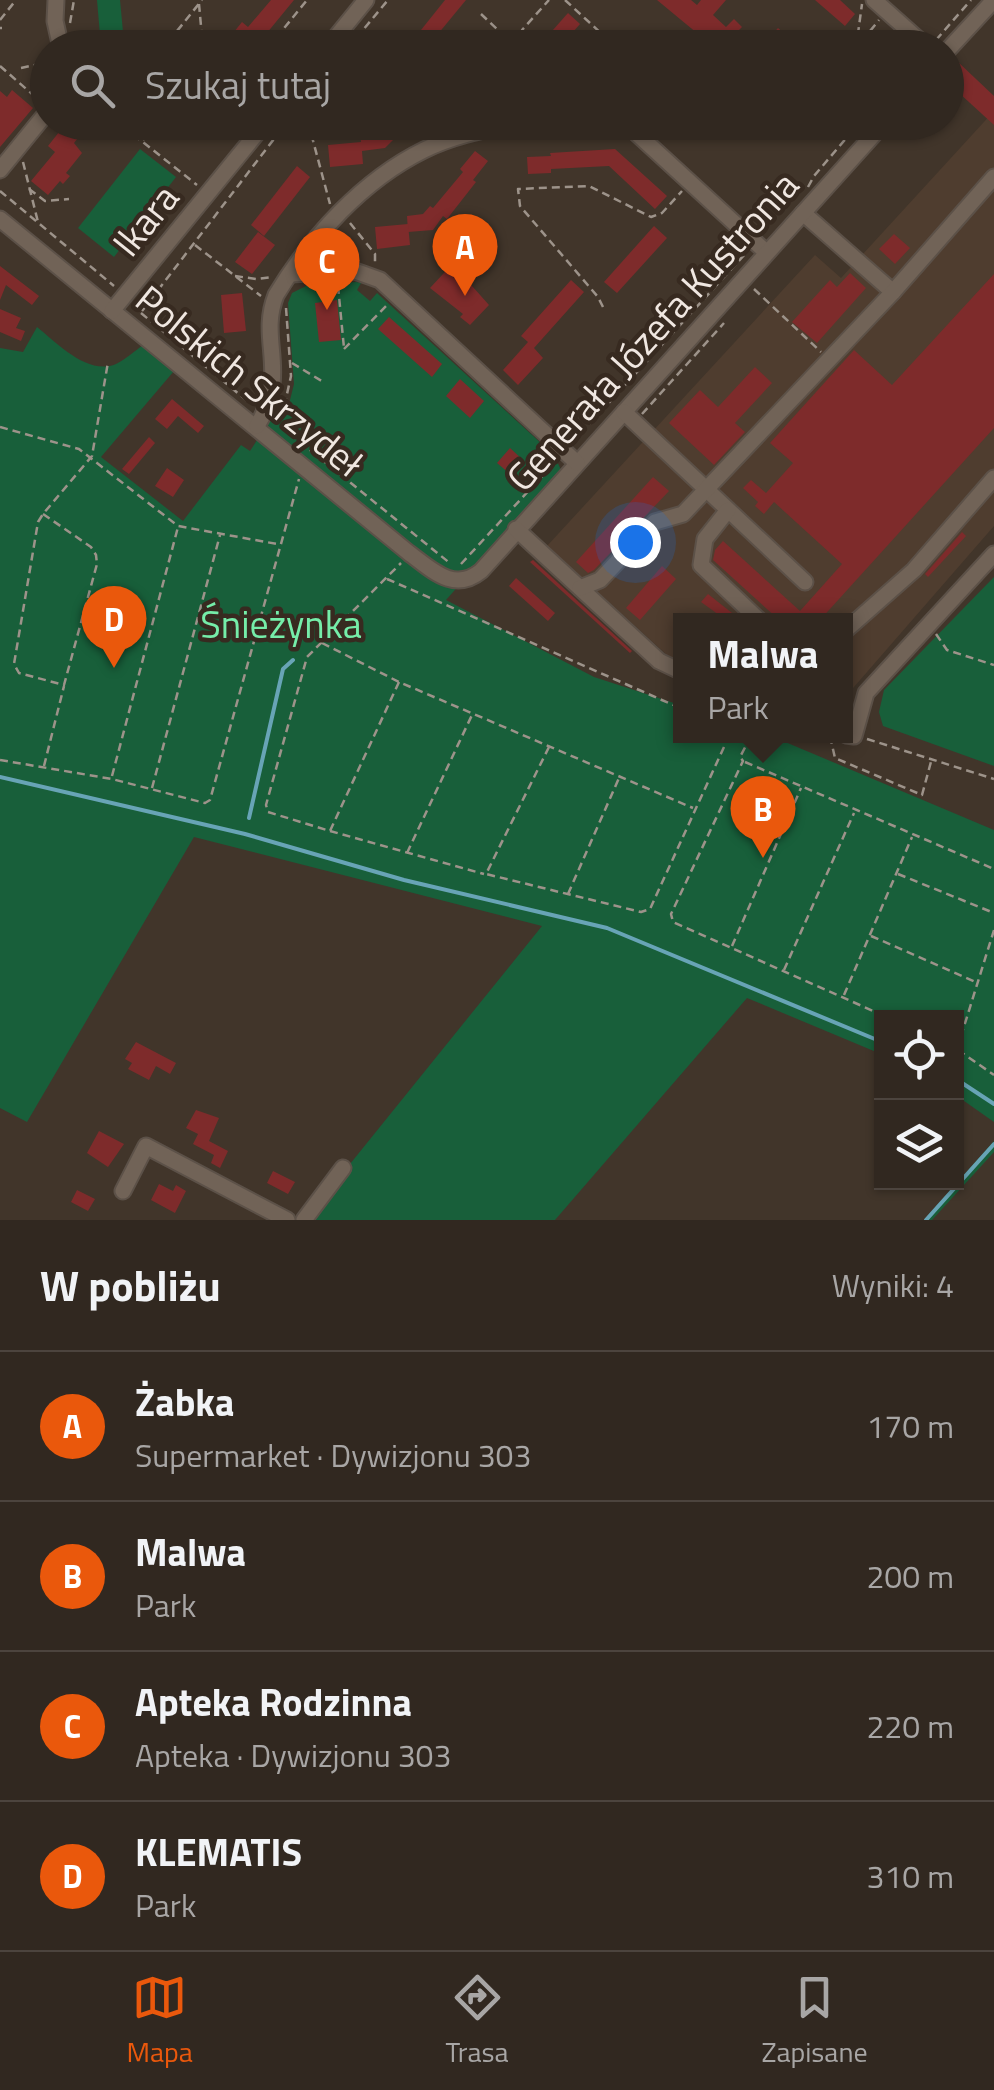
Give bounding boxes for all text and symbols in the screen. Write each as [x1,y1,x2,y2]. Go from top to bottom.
search box [30,30,964,140]
text: Szukaj tutaj [145,56,331,114]
icon: search [65,58,120,113]
street label: Generała Józefa Kustronia [492,158,812,504]
street label: Ikara [98,171,192,269]
pin: A [432,214,498,296]
pin: C [294,228,360,310]
street label: Polskich Skrzydeł [123,271,377,491]
your location [610,517,661,568]
pin: D [82,586,146,668]
park label: Śnieżynka [200,595,362,653]
popup [673,613,853,743]
text: Malwa [707,625,819,683]
text: Park [707,683,769,731]
pin: B [730,776,796,858]
map controls [874,1010,964,1190]
button: locate [874,1010,964,1100]
button: layers [874,1100,964,1190]
text: W pobliżu [40,1253,221,1317]
text: Wyniki: 4 [832,1261,954,1309]
text: Żabka [135,1373,234,1431]
text: A [63,1402,82,1450]
text: 170 m [866,1402,954,1450]
text: Supermarket · Dywizjonu 303 [135,1431,531,1479]
text: Malwa [135,1523,246,1581]
text: B [63,1552,82,1600]
text: 200 m [866,1552,954,1600]
text: Park [135,1581,196,1629]
text: Apteka Rodzinna [135,1673,412,1731]
text: C [64,1702,81,1750]
text: 220 m [866,1702,954,1750]
text: Apteka · Dywizjonu 303 [135,1731,451,1779]
text: KLEMATIS [135,1823,302,1881]
text: D [62,1852,83,1900]
text: 310 m [866,1852,954,1900]
text: Park [135,1881,196,1929]
tab: Mapa [126,1970,193,2073]
tab: Trasa [446,1970,509,2073]
tab: Zapisane [761,1970,868,2073]

